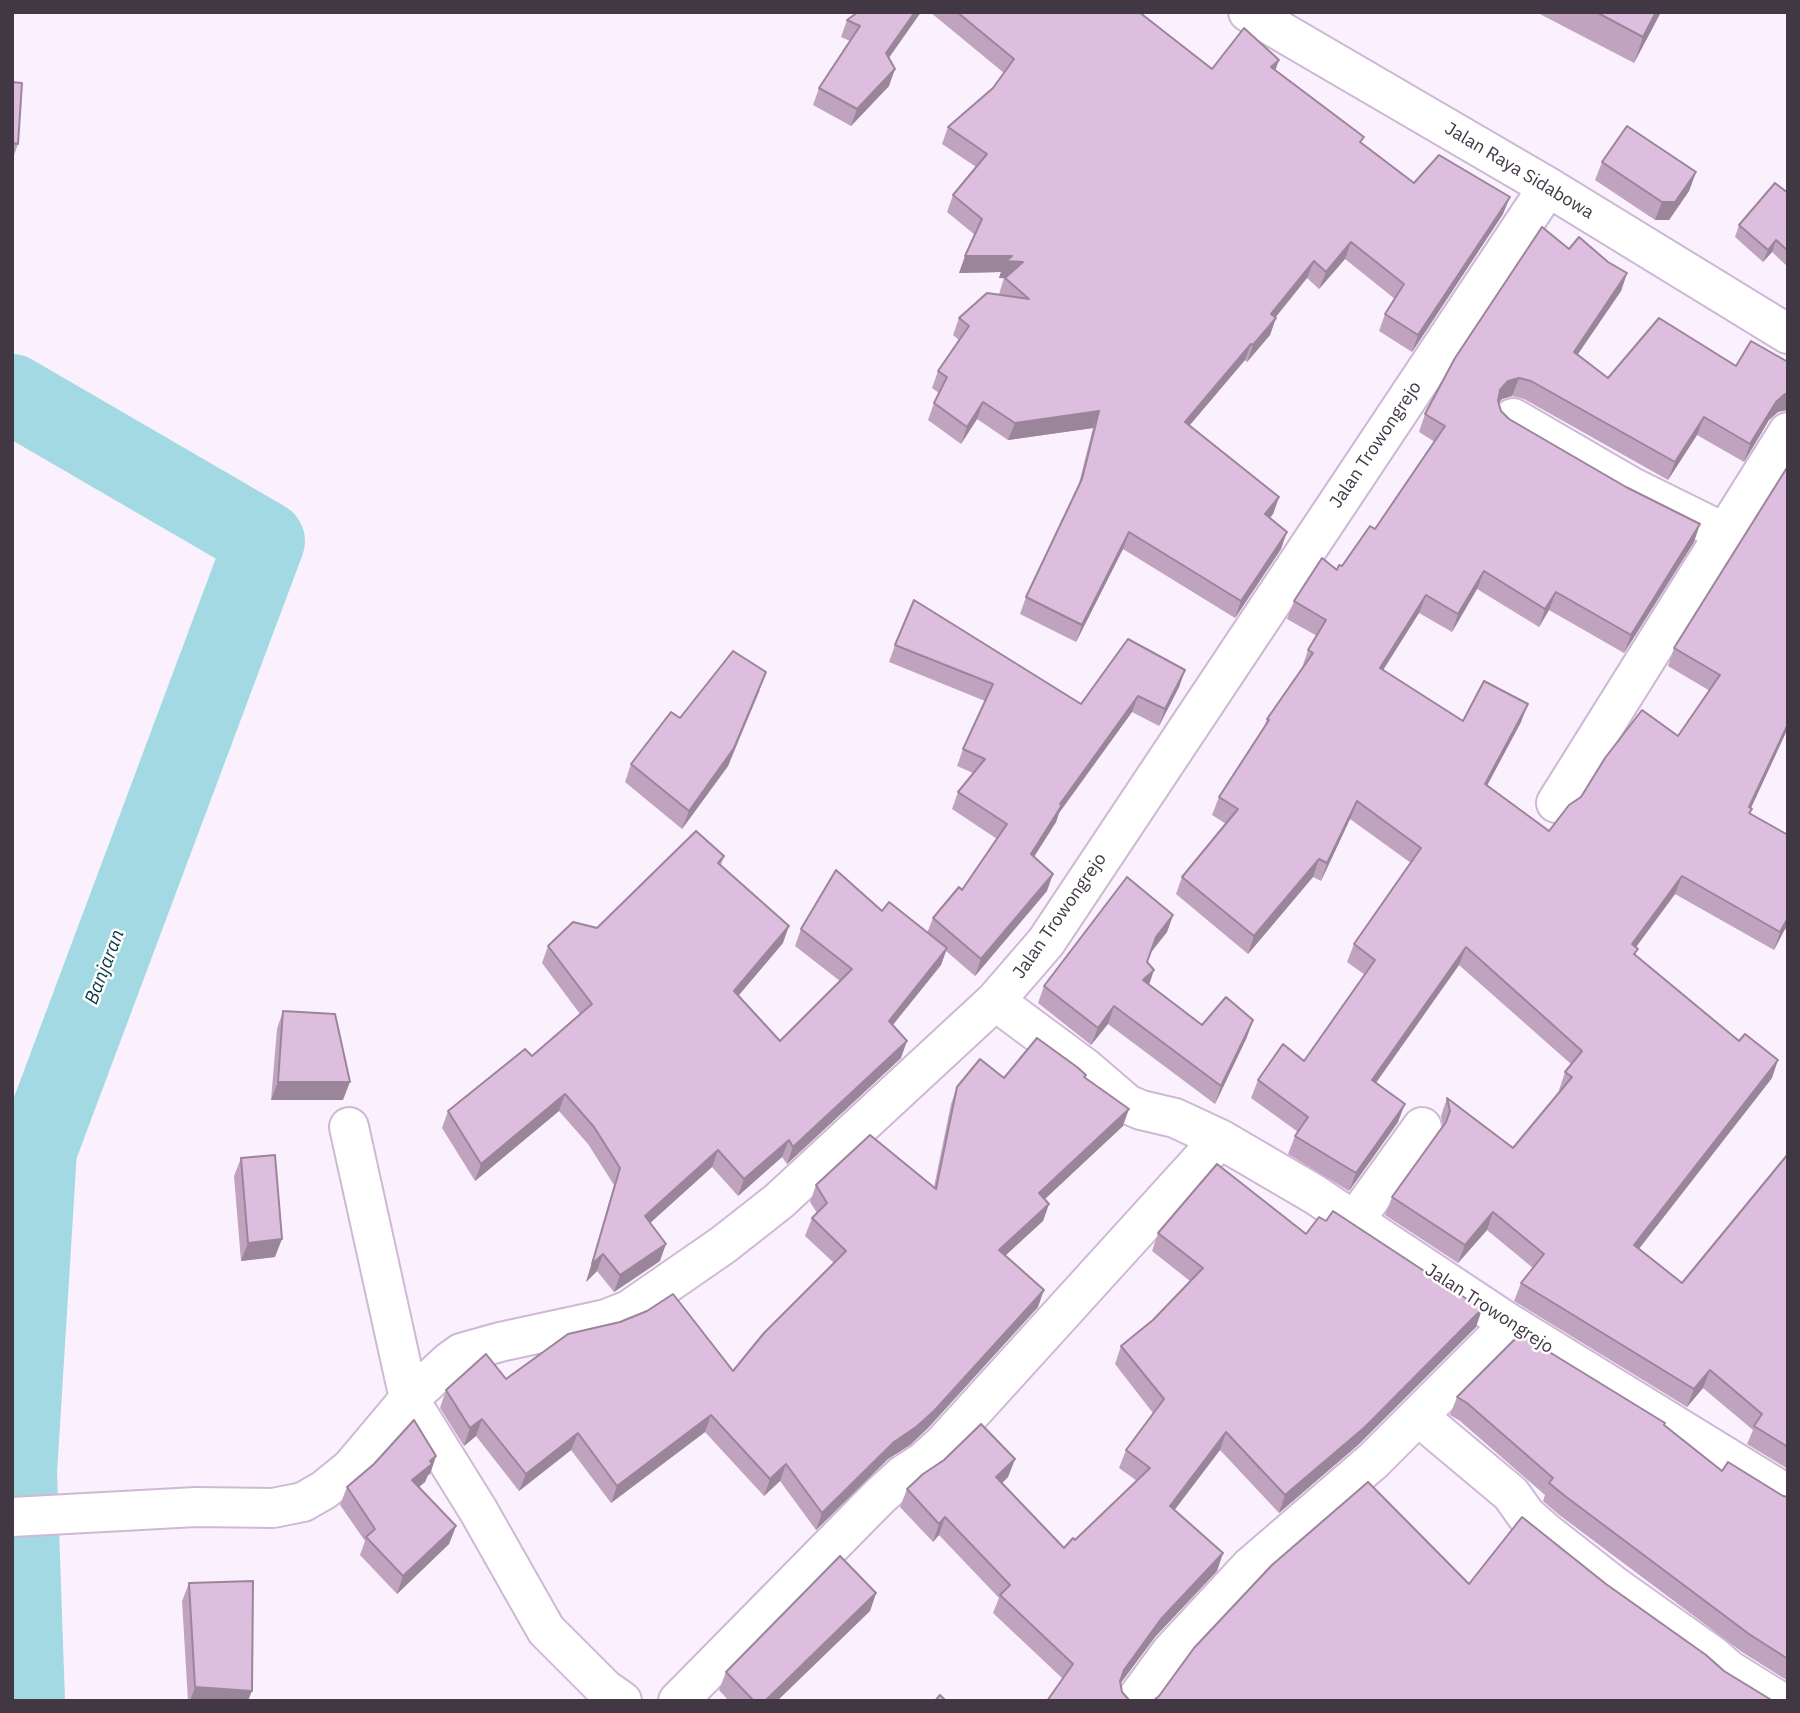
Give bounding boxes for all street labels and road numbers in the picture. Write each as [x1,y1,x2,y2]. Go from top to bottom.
street label: Jalan Raya Sidabowa [1441,118,1597,224]
street label: Jalan Trowongrejo [1326,377,1426,513]
street label: Jalan Trowongrejo [1009,849,1111,983]
street label: Jalan Trowongrejo [1421,1260,1557,1358]

